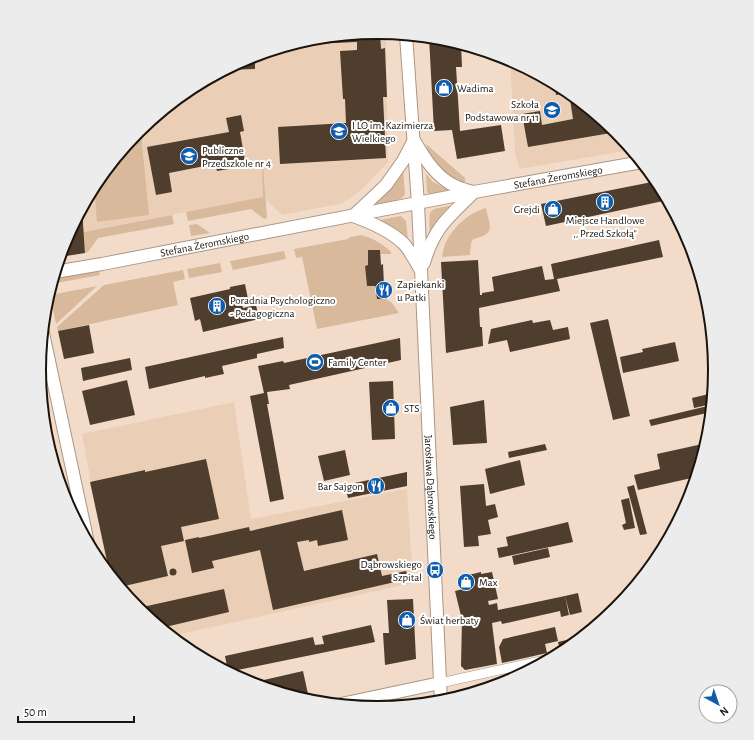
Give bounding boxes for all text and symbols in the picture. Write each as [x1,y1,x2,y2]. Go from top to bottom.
shop icon: Wadima [434,78,454,98]
place label: Wadima [457,83,494,94]
place label: Szkoła Podstawowa nr 11 [465,99,539,123]
school or university icon: Szkoła Podstawowa nr 11 [542,100,562,120]
place label: I LO im. Kazimierza Wielkiego [352,120,433,144]
school or university icon: I LO im. Kazimierza Wielkiego [329,121,349,141]
place label: Publiczne Przedszkole nr 4 [202,145,271,169]
school or university icon: Publiczne Przedszkole nr 4 [179,146,199,166]
street label: Stefana Żeromskiego [513,164,603,190]
building icon: Miejsce Handlowe ,, Przed Szkołą" [595,192,615,212]
shop icon: Grejdi [543,199,563,219]
place label: Grejdi [514,204,540,215]
place label: Miejsce Handlowe ,, Przed Szkołą" [566,215,644,239]
street label: Stefana Żeromskiego [159,230,250,258]
place label: Zapiekanki u Patki [397,279,444,303]
restaurant icon: Zapiekanki u Patki [374,280,394,300]
place label: Poradnia Psychologiczno - Pedagogiczna [230,295,336,319]
building icon: Poradnia Psychologiczno - Pedagogiczna [207,296,227,316]
sports icon: Family Center [305,352,325,372]
place label: Family Center [328,357,387,368]
shop icon: STS [381,398,401,418]
place label: STS [404,403,419,414]
street label: Jarosława Dąbrowskiego [423,435,439,540]
restaurant icon: Bar Sajgon [366,476,386,496]
place label: Bar Sajgon [317,481,363,492]
place label: Dąbrowskiego Szpital [361,559,422,583]
bus stop icon: Dąbrowskiego Szpital [425,560,445,580]
shop icon: Max [456,572,476,592]
place label: Max [479,577,498,588]
shop icon: Świat herbaty [397,610,417,630]
place label: Świat herbaty [420,614,479,626]
north arrow [698,684,738,724]
scale bar [18,698,134,724]
text: N [718,705,731,718]
text: 50 m [24,706,47,718]

